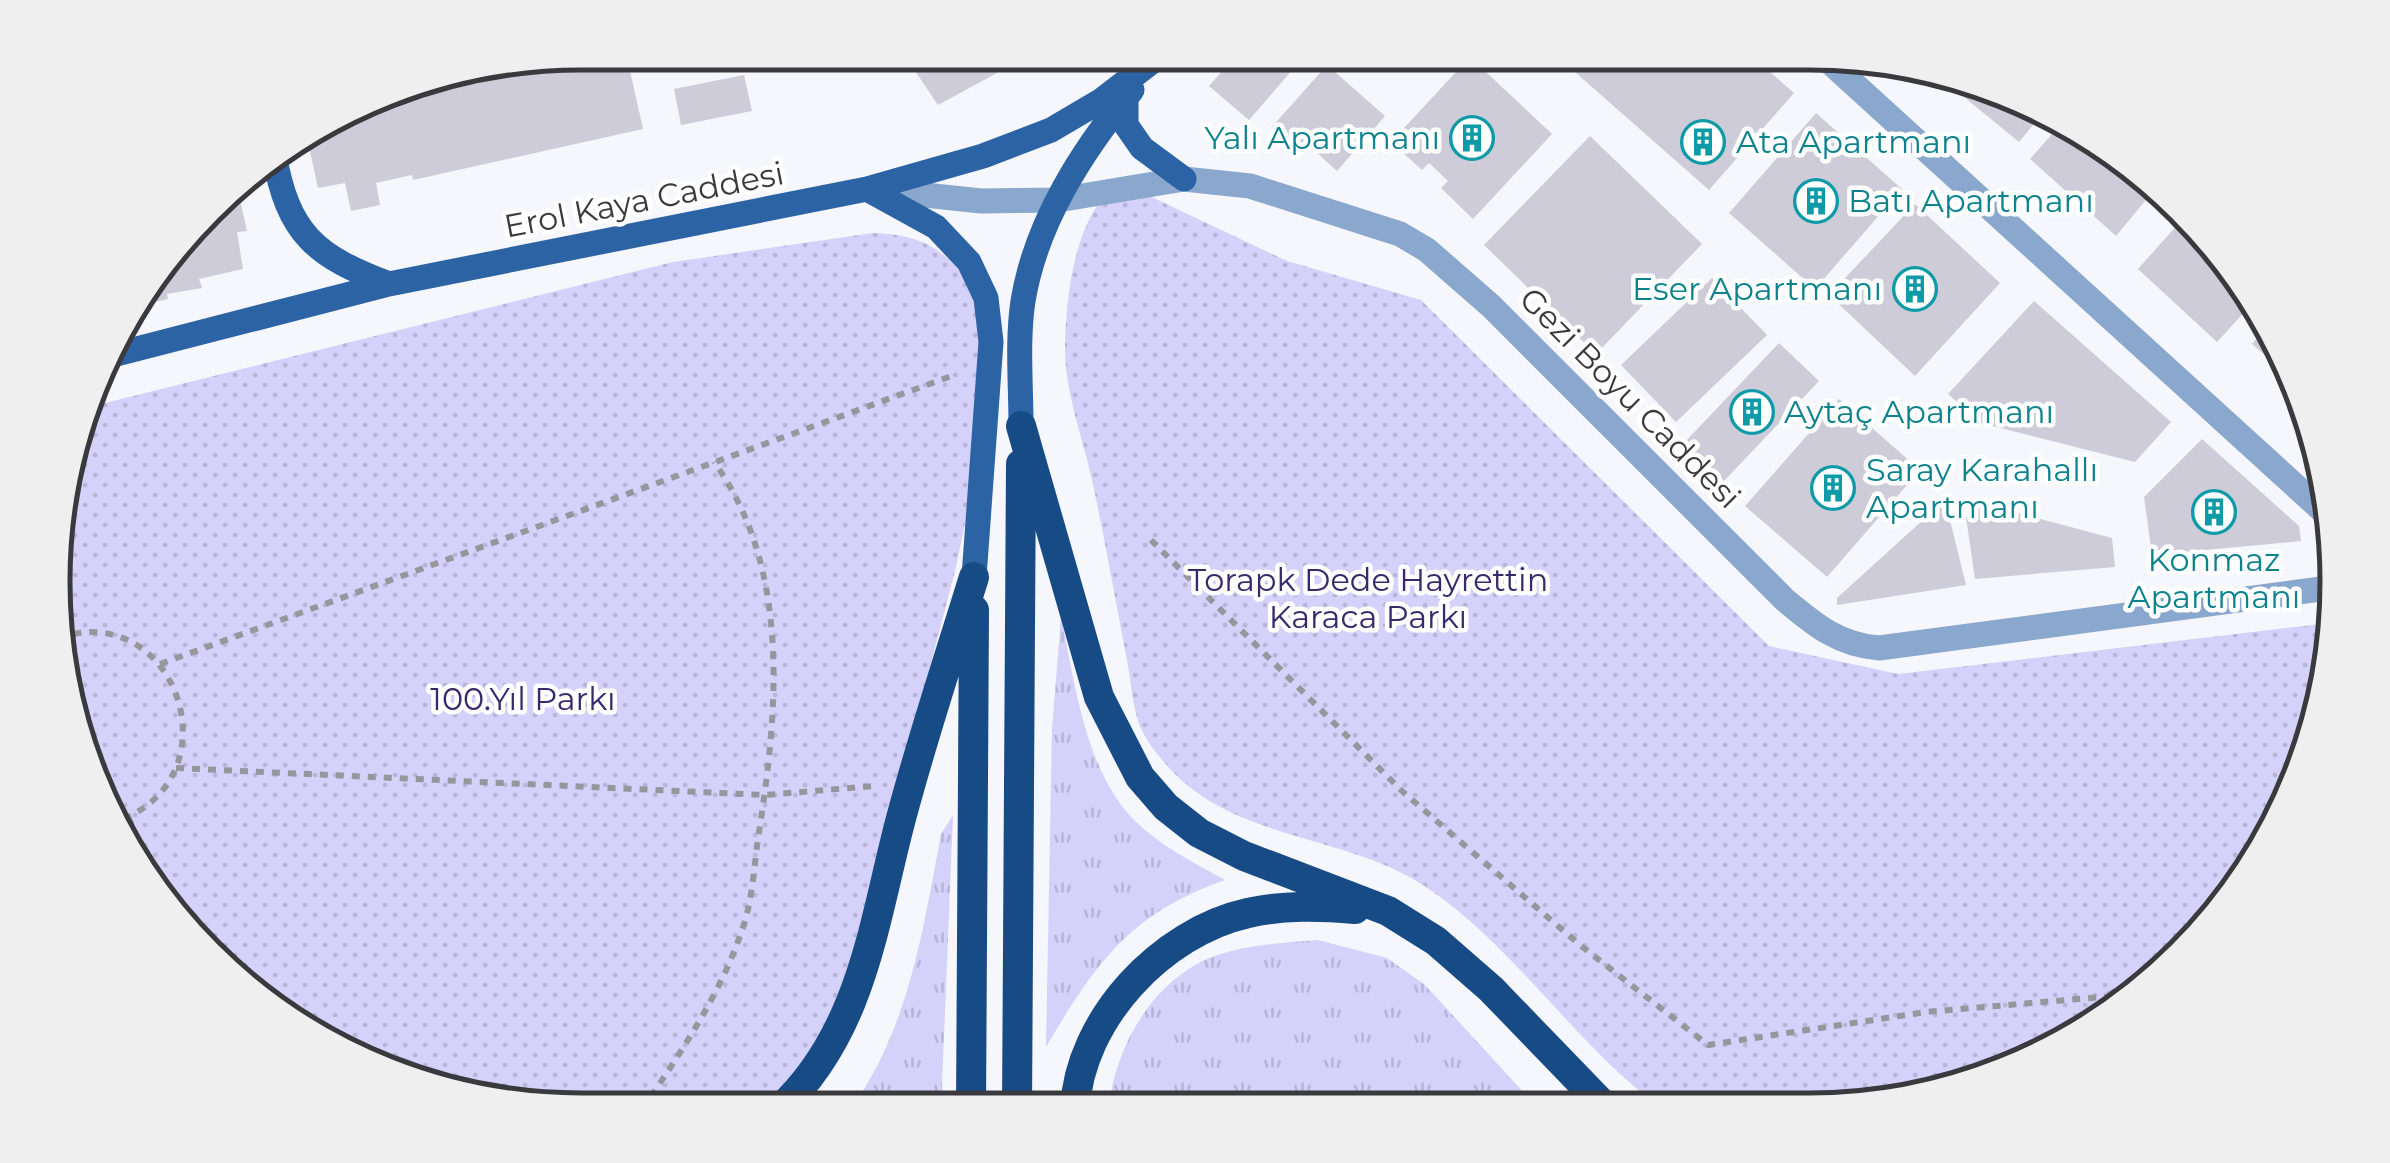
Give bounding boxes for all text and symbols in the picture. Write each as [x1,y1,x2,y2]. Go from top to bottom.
building icon: Yalı Apartmanı [1449,115,1495,161]
place label: Yalı Apartmanı [1204,118,1440,157]
building icon: Ata Apartmanı [1680,119,1726,165]
place label: Ata Apartmanı [1736,122,1971,161]
street label: Erol Kaya Caddesi [501,153,787,246]
building icon: Batı Apartmanı [1793,178,1839,224]
place label: Batı Apartmanı [1848,181,2094,220]
building icon: Eser Apartmanı [1892,266,1938,312]
place label: Eser Apartmanı [1632,269,1882,308]
street label: Gezi Boyu Caddesi [1512,279,1749,516]
building icon: Aytaç Apartmanı [1729,389,1775,435]
place label: Aytaç Apartmanı [1784,392,2054,431]
place label: Saray Karahallı Apartmanı [1866,450,2098,526]
building icon: Saray Karahallı Apartmanı [1810,465,1856,511]
building icon: Konmaz Apartmanı [2191,489,2237,535]
place label: Konmaz Apartmanı [2128,540,2300,616]
park label: Torapk Dede Hayrettin Karaca Parkı [1188,560,1548,636]
park label: 100.Yıl Parkı [430,679,616,718]

